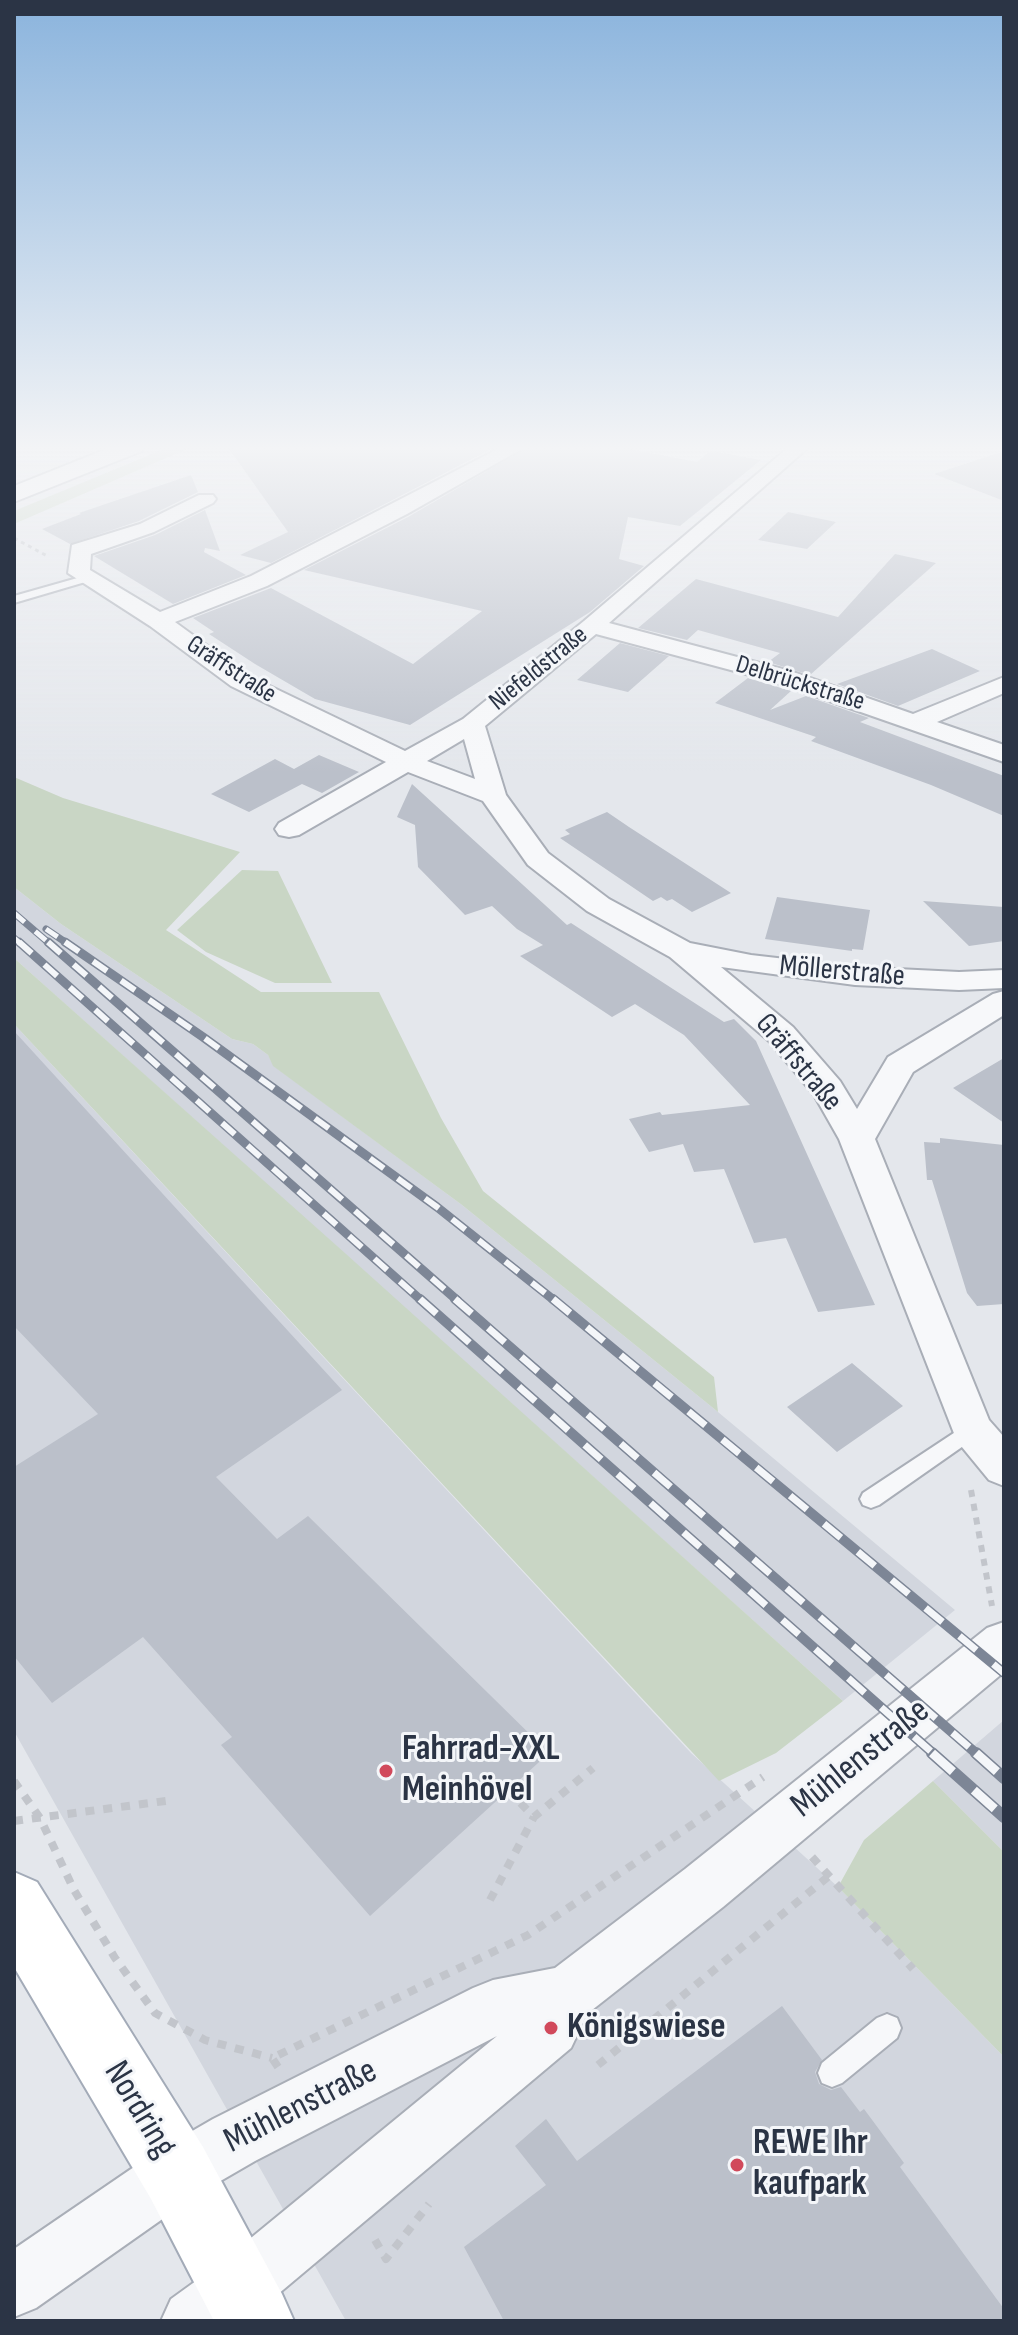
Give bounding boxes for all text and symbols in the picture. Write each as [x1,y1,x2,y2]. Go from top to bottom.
street label: Niefeldstraße [484,620,594,718]
street label: Gräffstraße [180,630,282,710]
street label: Delbrückstraße [732,650,868,718]
street label: Möllerstraße [778,949,906,995]
street label: Gräffstraße [747,1007,849,1119]
street label: Mühlenstraße [783,1690,939,1828]
place label: Fahrrad-XXL Meinhövel [402,1728,560,1813]
marker: Fahrrad-XXL Meinhövel [377,1762,395,1780]
place label: Königswiese [567,2006,726,2050]
marker: Königswiese [542,2019,560,2037]
street label: Mühlenstraße [217,2050,385,2164]
street label: Nordring [93,2054,185,2166]
place label: REWE Ihr kaufpark [753,2122,868,2207]
marker: REWE Ihr kaufpark [728,2156,746,2174]

